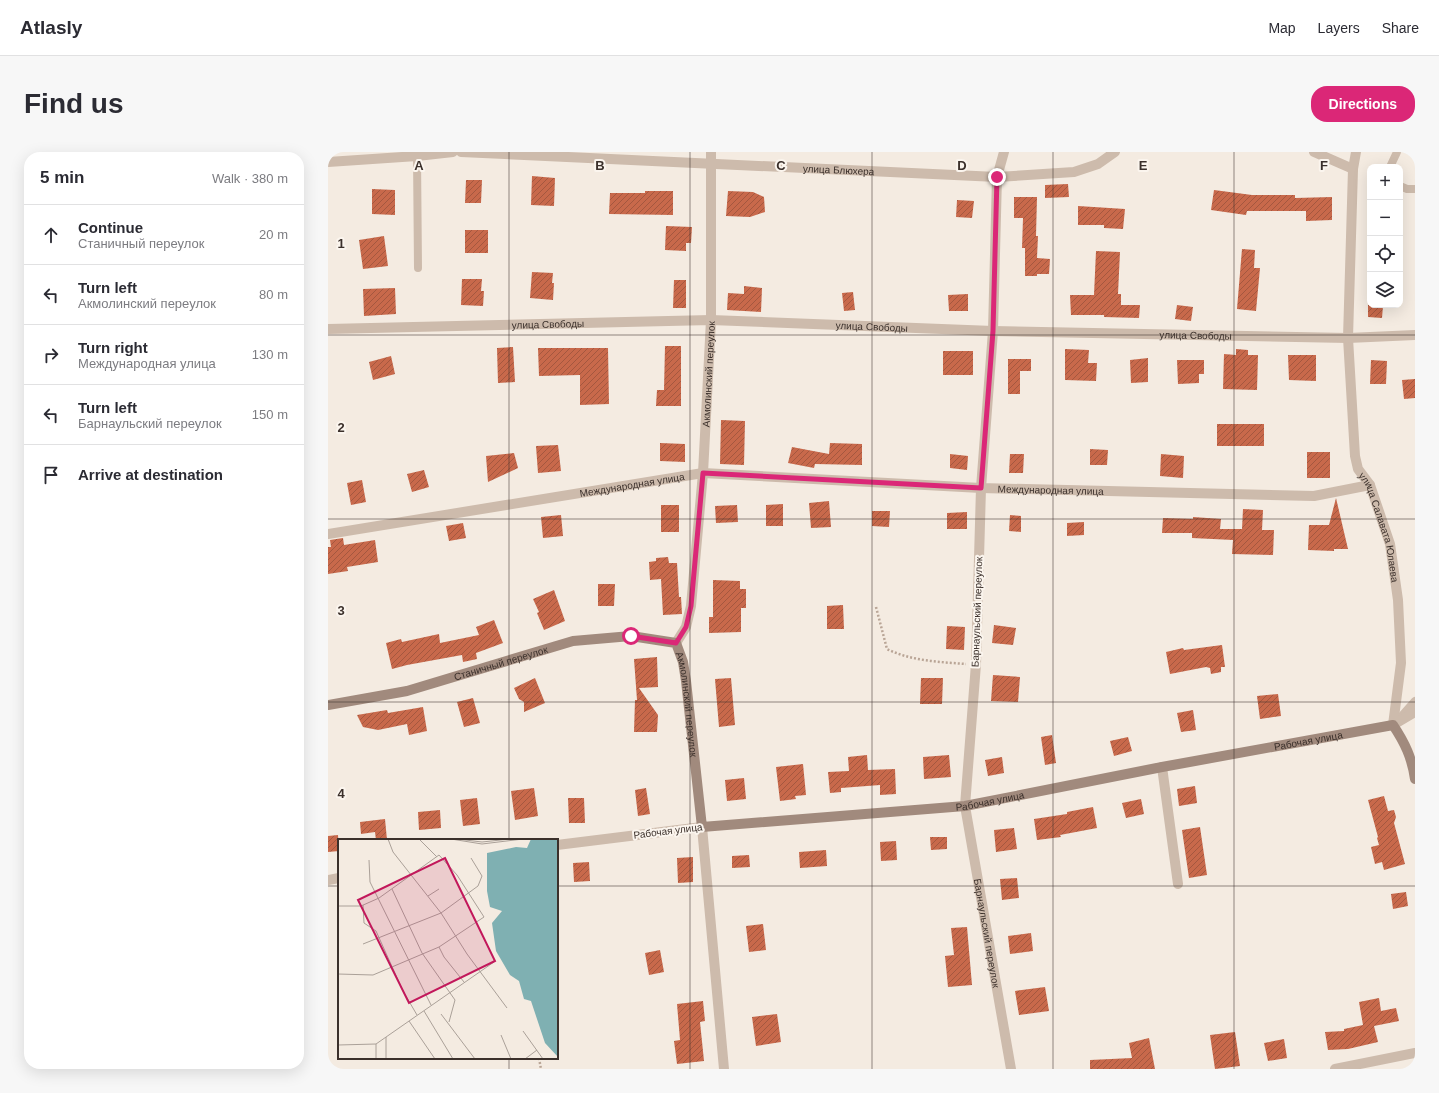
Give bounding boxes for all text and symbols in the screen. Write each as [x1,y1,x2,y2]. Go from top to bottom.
text: Atlasly [20,17,82,38]
text: Map [1268,20,1296,36]
text: Layers [1318,20,1360,36]
text: Share [1382,20,1419,36]
button: Directions [1311,86,1415,122]
text: Find us [24,88,124,119]
text: A [414,158,424,173]
text: B [595,158,605,173]
text: C [776,158,786,173]
text: D [957,158,967,173]
text: E [1139,158,1148,173]
text: F [1320,158,1328,173]
street label: улица Блюхера [803,162,875,177]
map controls [1367,164,1403,308]
button: + [1367,164,1403,200]
text: 5 min [40,168,84,187]
route end [988,168,1006,186]
text: Walk · 380 m [212,171,288,186]
button: − [1367,200,1403,236]
text: Continue [78,219,143,236]
icon: ahead [40,224,62,246]
text: 20 m [259,227,288,242]
text: Станичный переулок [78,236,204,251]
text: 1 [337,236,345,251]
button: locate [1367,236,1403,272]
button: layers [1367,272,1403,308]
text: Turn left [78,279,137,296]
icon: left [40,284,62,306]
text: 80 m [259,287,288,302]
text: Акмолинский переулок [78,296,216,311]
street label: улица Свободы [512,317,584,330]
street label: улица Свободы [835,319,908,333]
street label: Акмолинский переулок [700,320,716,427]
street label: улица Свободы [1159,329,1232,341]
text: Turn right [78,339,148,356]
icon: right [40,344,62,366]
text: 130 m [252,347,288,362]
text: Международная улица [78,356,216,371]
text: Turn left [78,399,137,416]
icon: left [40,404,62,426]
text: 150 m [252,407,288,422]
text: Барнаульский переулок [78,416,222,431]
text: 2 [337,420,345,435]
icon: arrive [40,464,62,486]
text: Arrive at destination [78,466,223,483]
street label: улица Салавата Юлаева [1357,470,1401,583]
street label: Международная улица [579,471,686,498]
street label: Международная улица [997,483,1104,496]
street label: Барнаульский переулок [970,556,984,667]
text: 3 [337,603,345,618]
route start [622,627,640,645]
street label: Станичный переулок [452,643,549,682]
street label: Акмолинский переулок [674,650,700,758]
street label: Рабочая улица [1273,729,1344,752]
text: 4 [337,786,345,801]
street label: Рабочая улица [955,789,1026,812]
street label: Рабочая улица [633,821,704,841]
inset map [338,839,558,1059]
street label: Барнаульский переулок [972,878,1002,989]

